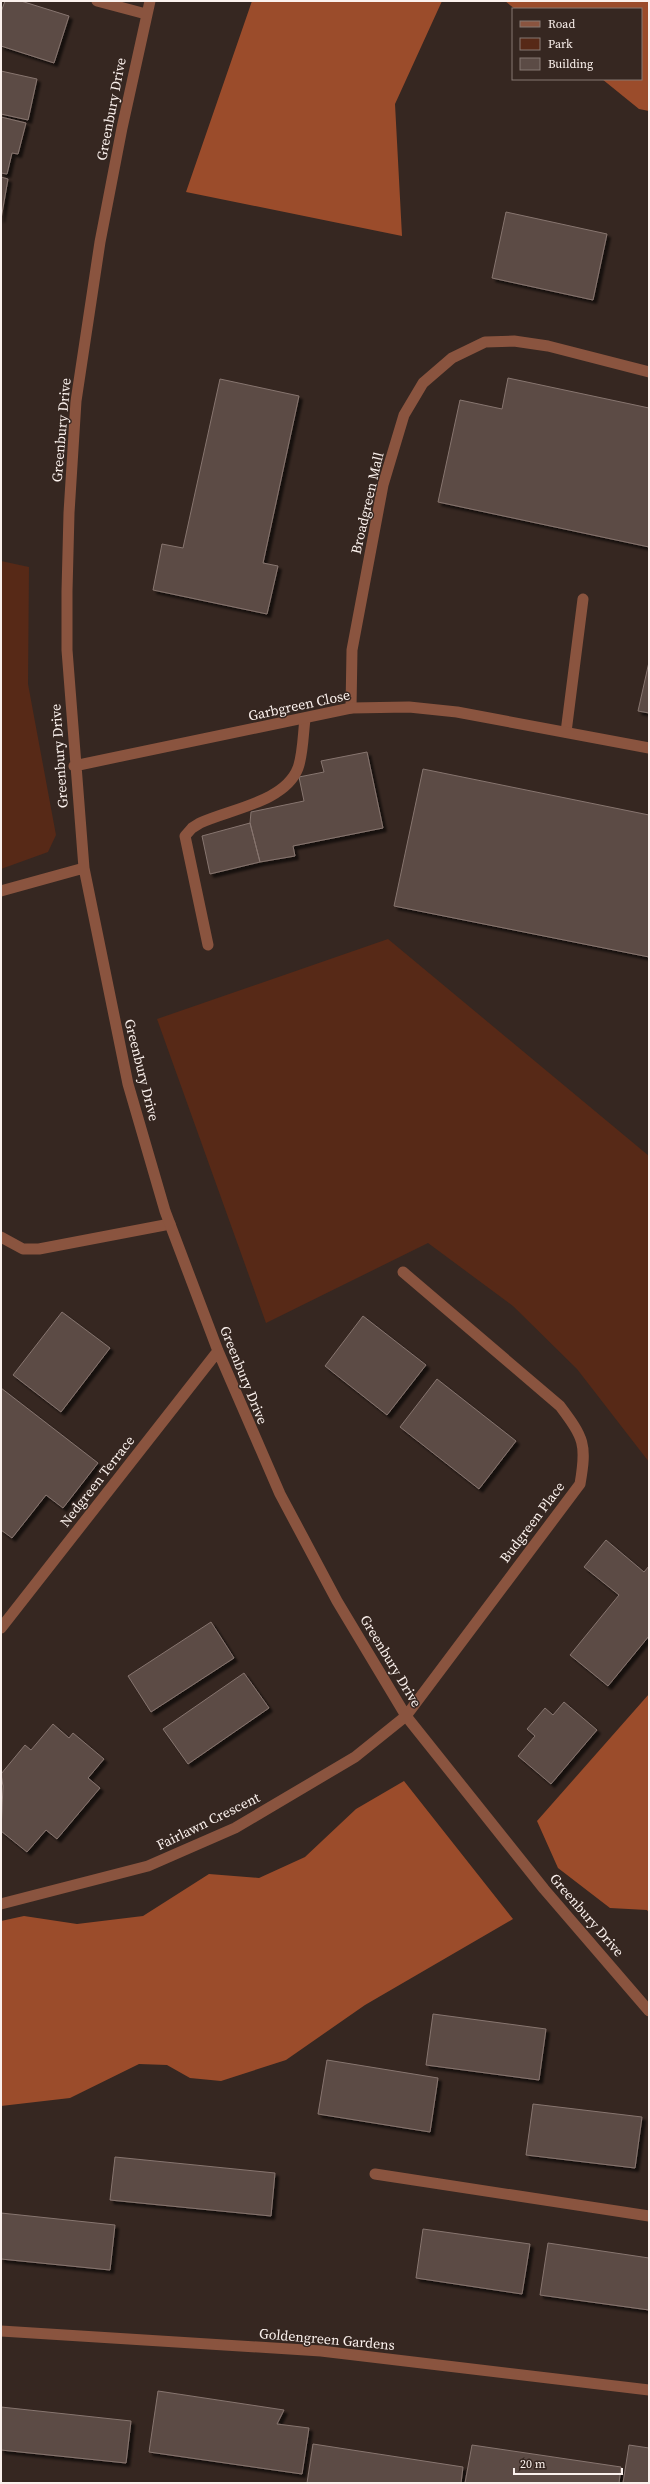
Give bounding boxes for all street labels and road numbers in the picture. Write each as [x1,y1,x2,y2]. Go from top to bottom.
street label: Greenbury Drive [91,56,131,162]
street label: Greenbury Drive [46,377,76,483]
street label: Broadgreen Mall [346,450,388,556]
street label: Garbgreen Close [246,684,352,726]
street label: Greenbury Drive [45,703,73,809]
street label: Greenbury Drive [120,1017,164,1123]
street label: Greenbury Drive [215,1323,273,1427]
street label: Nedgreen Terrace [55,1431,139,1531]
street label: Budgreen Place [495,1477,569,1567]
street label: Greenbury Drive [356,1611,426,1711]
street label: Fairlawn Crescent [153,1787,263,1855]
street label: Greenbury Drive [545,1869,629,1961]
street label: Goldengreen Gardens [258,2323,396,2355]

